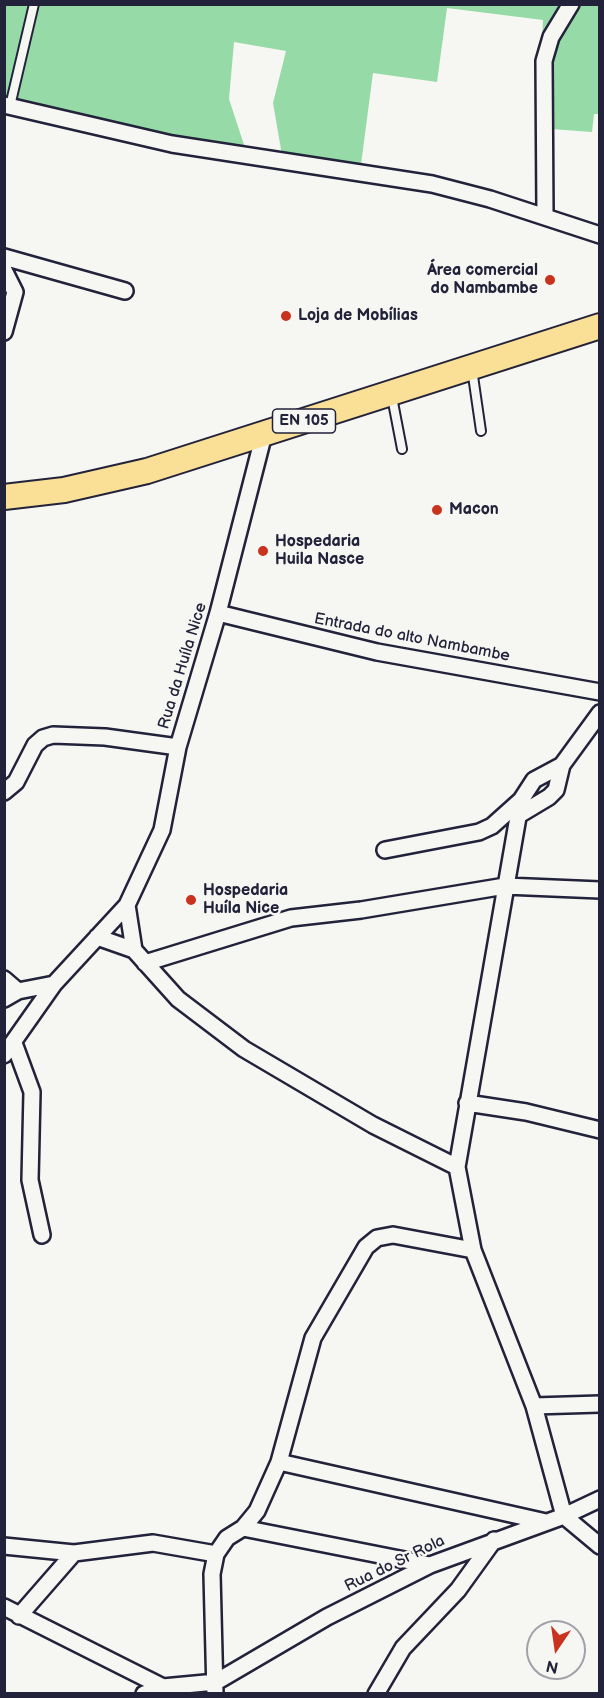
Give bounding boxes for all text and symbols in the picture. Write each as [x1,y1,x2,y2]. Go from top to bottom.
place label: Área comercial do Nambambe [427,261,538,299]
marker: Área comercial do Nambambe [543,273,557,287]
place label: Loja de Mobílias [298,306,418,326]
marker: Loja de Mobílias [279,309,293,323]
road number: EN 105 [272,409,336,433]
place label: Macon [449,500,499,520]
marker: Macon [430,503,444,517]
place label: Hospedaria Huila Nasce [275,532,364,570]
marker: Hospedaria Huila Nasce [256,544,270,558]
street label: Rua da Huíla Nice [155,600,211,732]
street label: Entrada do alto Nambambe [313,610,511,666]
place label: Hospedaria Huíla Nice [203,881,288,919]
marker: Hospedaria Huíla Nice [184,893,198,907]
street label: Rua do Sr Rola [342,1531,448,1597]
north arrow [526,1620,586,1680]
text: N [544,1655,560,1677]

